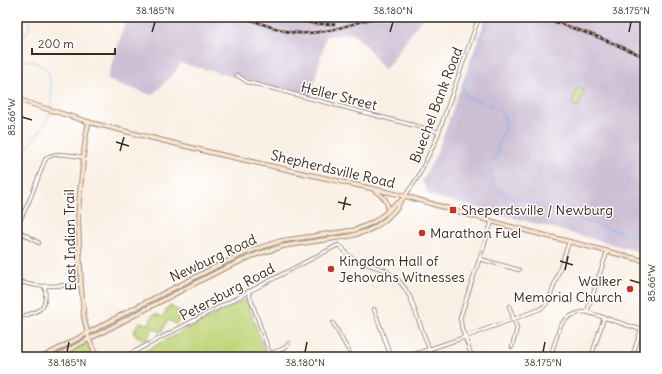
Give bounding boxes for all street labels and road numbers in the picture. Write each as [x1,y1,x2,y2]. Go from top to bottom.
street label: Buechel Bank Road [406,45,466,165]
street label: Heller Street [299,78,379,114]
street label: Shepherdsville Road [269,146,397,192]
street label: East Indian Trail [60,189,80,291]
street label: Newburg Road [167,230,259,286]
street label: Petersburg Road [176,259,278,325]

